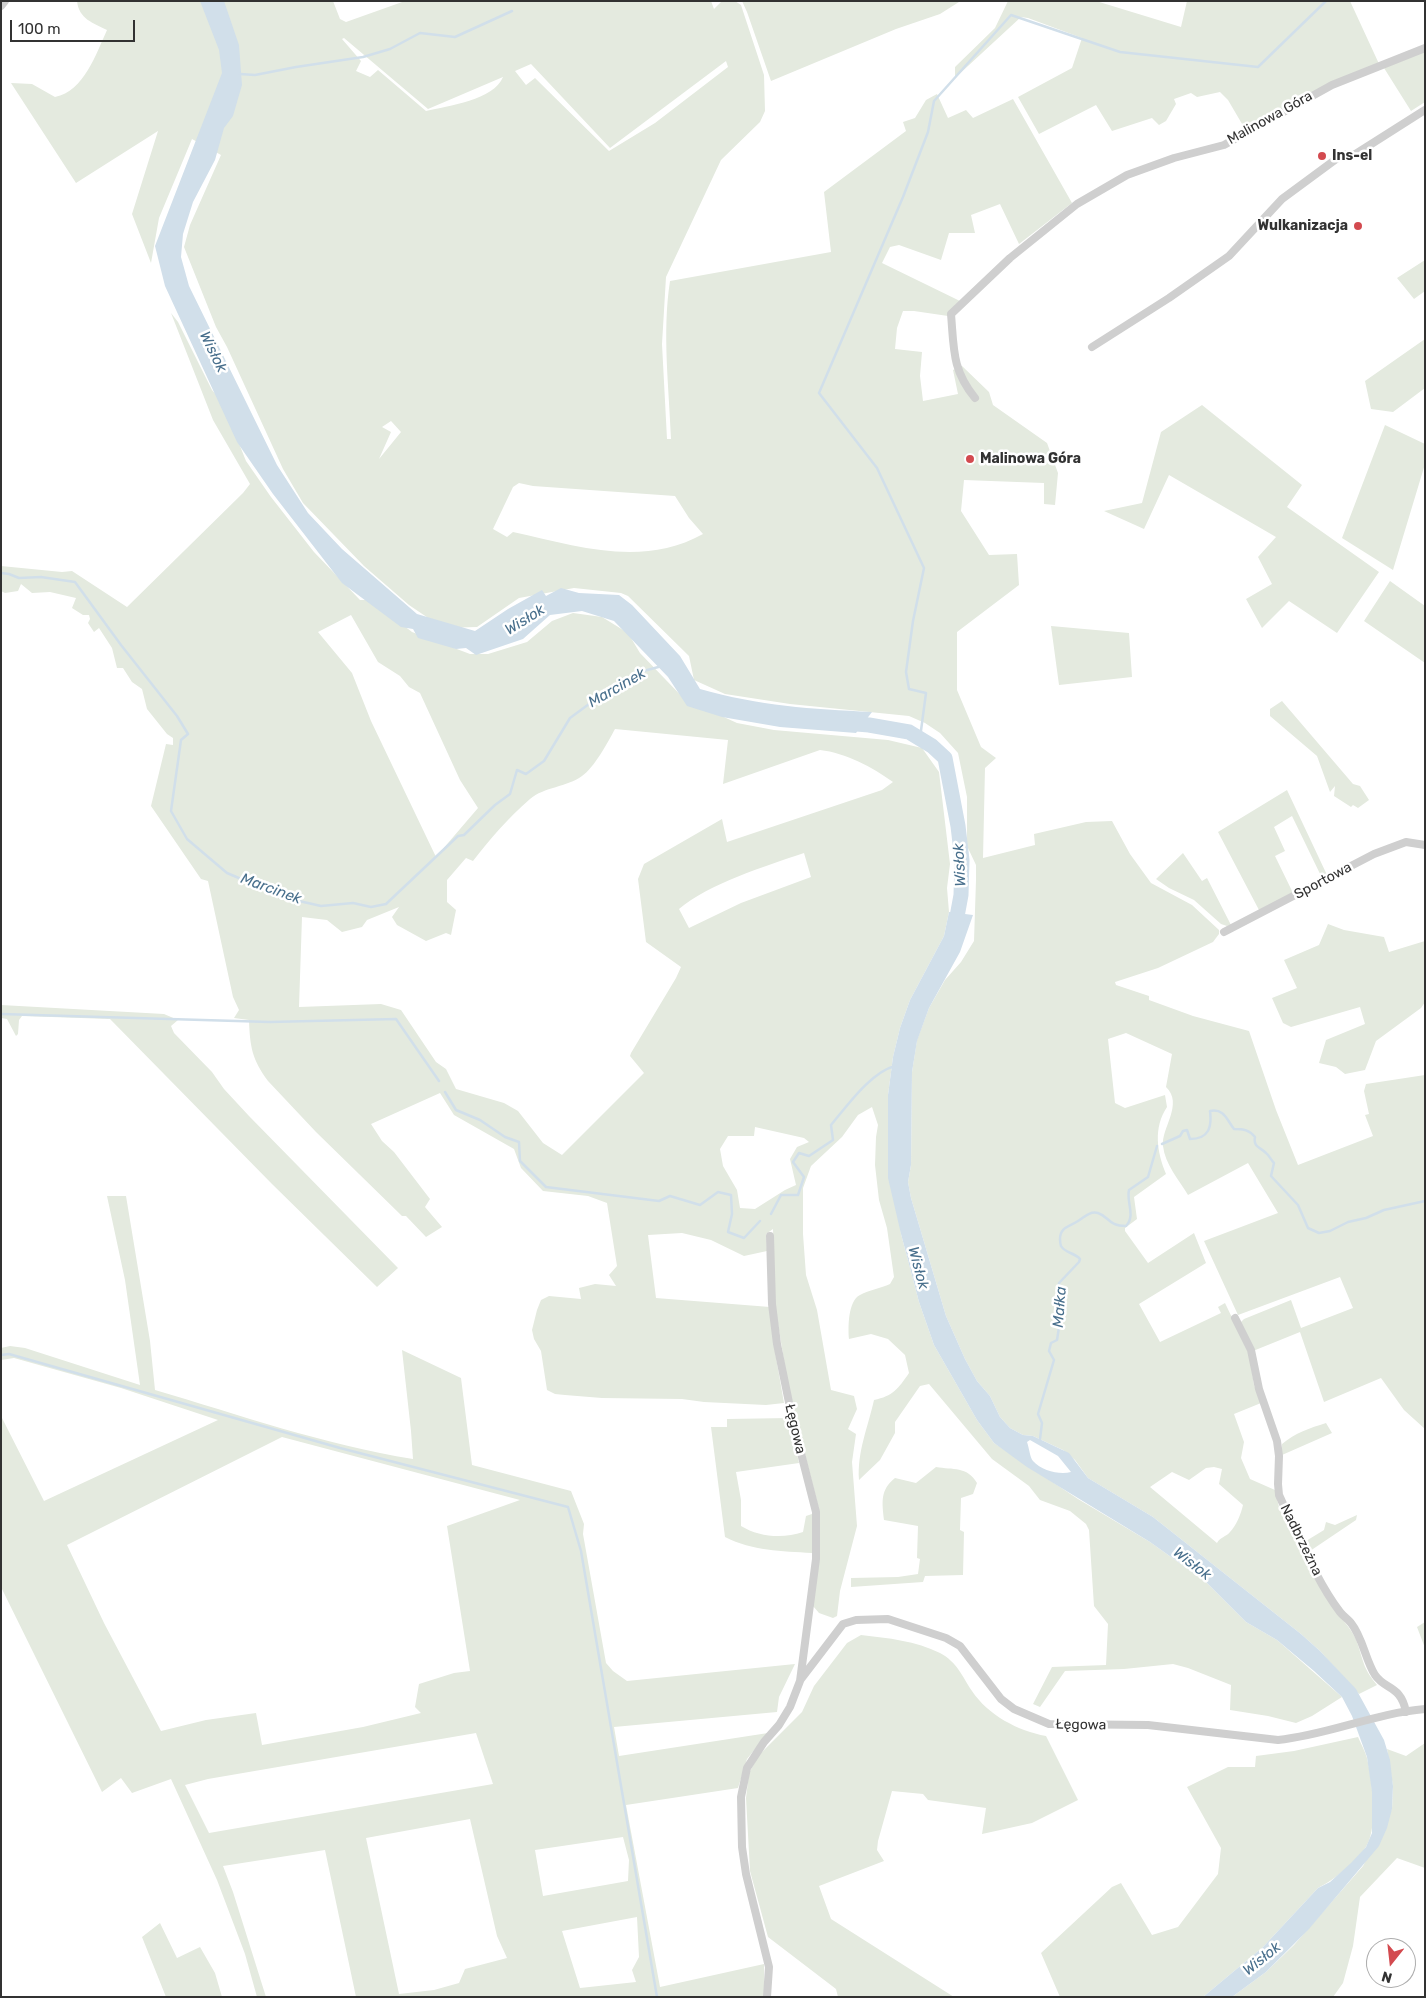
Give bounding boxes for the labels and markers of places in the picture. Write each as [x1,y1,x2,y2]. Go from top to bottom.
place label: Ins-el [1332,148,1372,164]
marker: Ins-el [1316,150,1328,162]
place label: Wulkanizacja [1257,218,1348,234]
marker: Wulkanizacja [1352,220,1364,232]
place label: Malinowa Góra [980,451,1081,467]
marker: Malinowa Góra [964,453,976,465]

